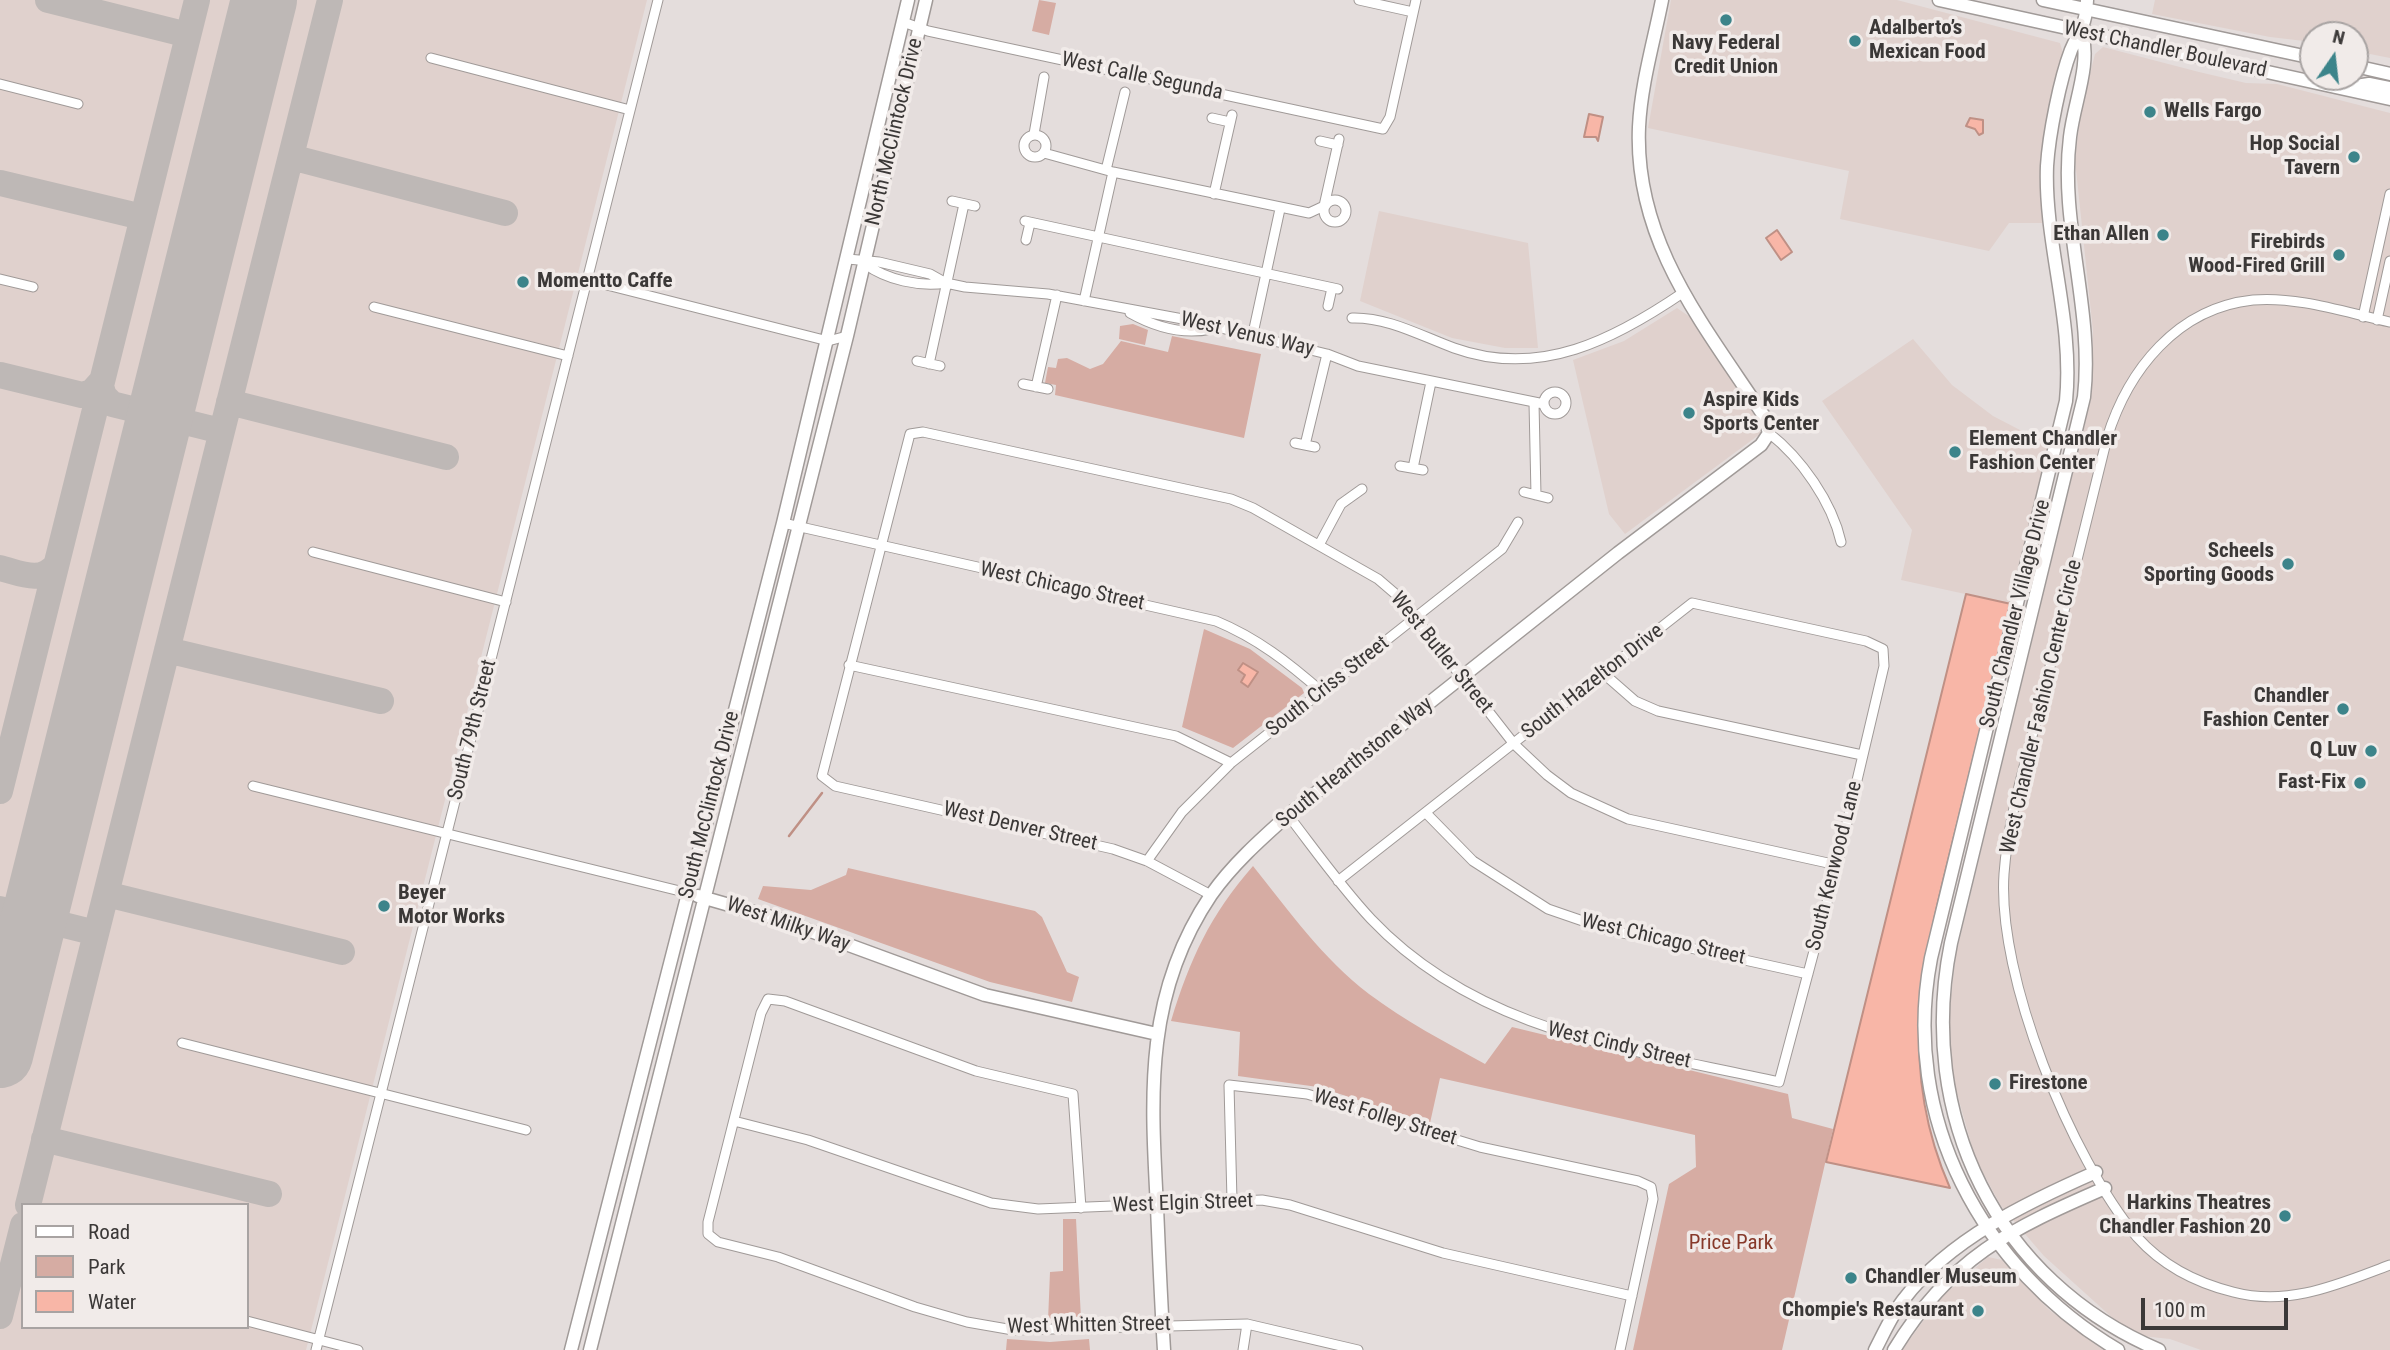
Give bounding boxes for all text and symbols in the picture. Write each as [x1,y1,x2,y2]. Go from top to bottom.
marker: Navy Federal Credit Union [1718,12,1734,28]
place label: Adalberto’s Mexican Food [1869,16,1986,66]
street label: West Chandler Boulevard [2061,16,2269,84]
north arrow [2299,21,2369,91]
text: N [2330,25,2347,50]
place label: Navy Federal Credit Union [1672,31,1780,81]
marker: Adalberto’s Mexican Food [1847,33,1863,49]
street label: North McClintock Drive [861,36,929,228]
street label: West Calle Segunda [1059,48,1225,106]
place label: Wells Fargo [2164,99,2262,125]
marker: Wells Fargo [2142,104,2158,120]
place label: Hop Social Tavern [2250,132,2340,182]
marker: Hop Social Tavern [2346,149,2362,165]
place label: Ethan Allen [2053,222,2149,248]
marker: Ethan Allen [2155,227,2171,243]
place label: Firebirds Wood-Fired Grill [2188,230,2325,280]
marker: Firebirds Wood-Fired Grill [2331,247,2347,263]
place label: Momentto Caffe [537,269,673,295]
marker: Momentto Caffe [515,274,531,290]
street label: West Venus Way [1178,307,1316,363]
place label: Aspire Kids Sports Center [1703,388,1819,438]
marker: Aspire Kids Sports Center [1681,405,1697,421]
place label: Element Chandler Fashion Center [1969,427,2117,477]
marker: Element Chandler Fashion Center [1947,444,1963,460]
street label: South Chandler Village Drive [1975,497,2057,731]
place label: Scheels Sporting Goods [2144,539,2274,589]
marker: Scheels Sporting Goods [2280,556,2296,572]
street label: West Chicago Street [977,557,1147,617]
street label: West Chandler Fashion Center Circle [1996,557,2088,857]
street label: West Butler Street [1384,587,1498,719]
street label: South Hazelton Drive [1517,619,1669,745]
street label: South Criss Street [1262,631,1394,743]
street label: South 79th Street [443,657,503,803]
place label: Chandler Fashion Center [2203,684,2329,734]
street label: South Hearthstone Way [1272,692,1438,834]
marker: Chandler Fashion Center [2335,701,2351,717]
street label: South McClintock Drive [674,709,746,901]
place label: Q Luv [2310,738,2357,764]
marker: Q Luv [2363,743,2379,759]
place label: Fast-Fix [2278,770,2346,796]
marker: Fast-Fix [2352,775,2368,791]
street label: South Kenwood Lane [1802,779,1868,953]
street label: West Denver Street [941,797,1099,857]
place label: Beyer Motor Works [398,881,505,931]
street label: West Milky Way [723,892,853,958]
marker: Beyer Motor Works [376,898,392,914]
street label: West Chicago Street [1578,909,1748,971]
street label: West Cindy Street [1545,1017,1693,1075]
place label: Firestone [2009,1071,2088,1097]
marker: Firestone [1987,1076,2003,1092]
street label: West Folley Street [1310,1084,1460,1152]
street label: West Elgin Street [1112,1189,1254,1219]
place label: Harkins Theatres Chandler Fashion 20 [2099,1191,2271,1241]
legend [21,1203,248,1329]
marker: Harkins Theatres Chandler Fashion 20 [2277,1208,2293,1224]
text: Road [88,1220,130,1244]
park label: Price Park [1689,1231,1773,1257]
text: Park [88,1255,125,1279]
place label: Chandler Museum [1865,1265,2017,1291]
marker: Chandler Museum [1843,1270,1859,1286]
scale bar [2145,1284,2292,1328]
text: Water [88,1290,136,1314]
place label: Chompie's Restaurant [1782,1298,1964,1324]
text: 100 m [2154,1298,2206,1322]
marker: Chompie's Restaurant [1970,1303,1986,1319]
street label: West Whitten Street [1007,1312,1171,1340]

